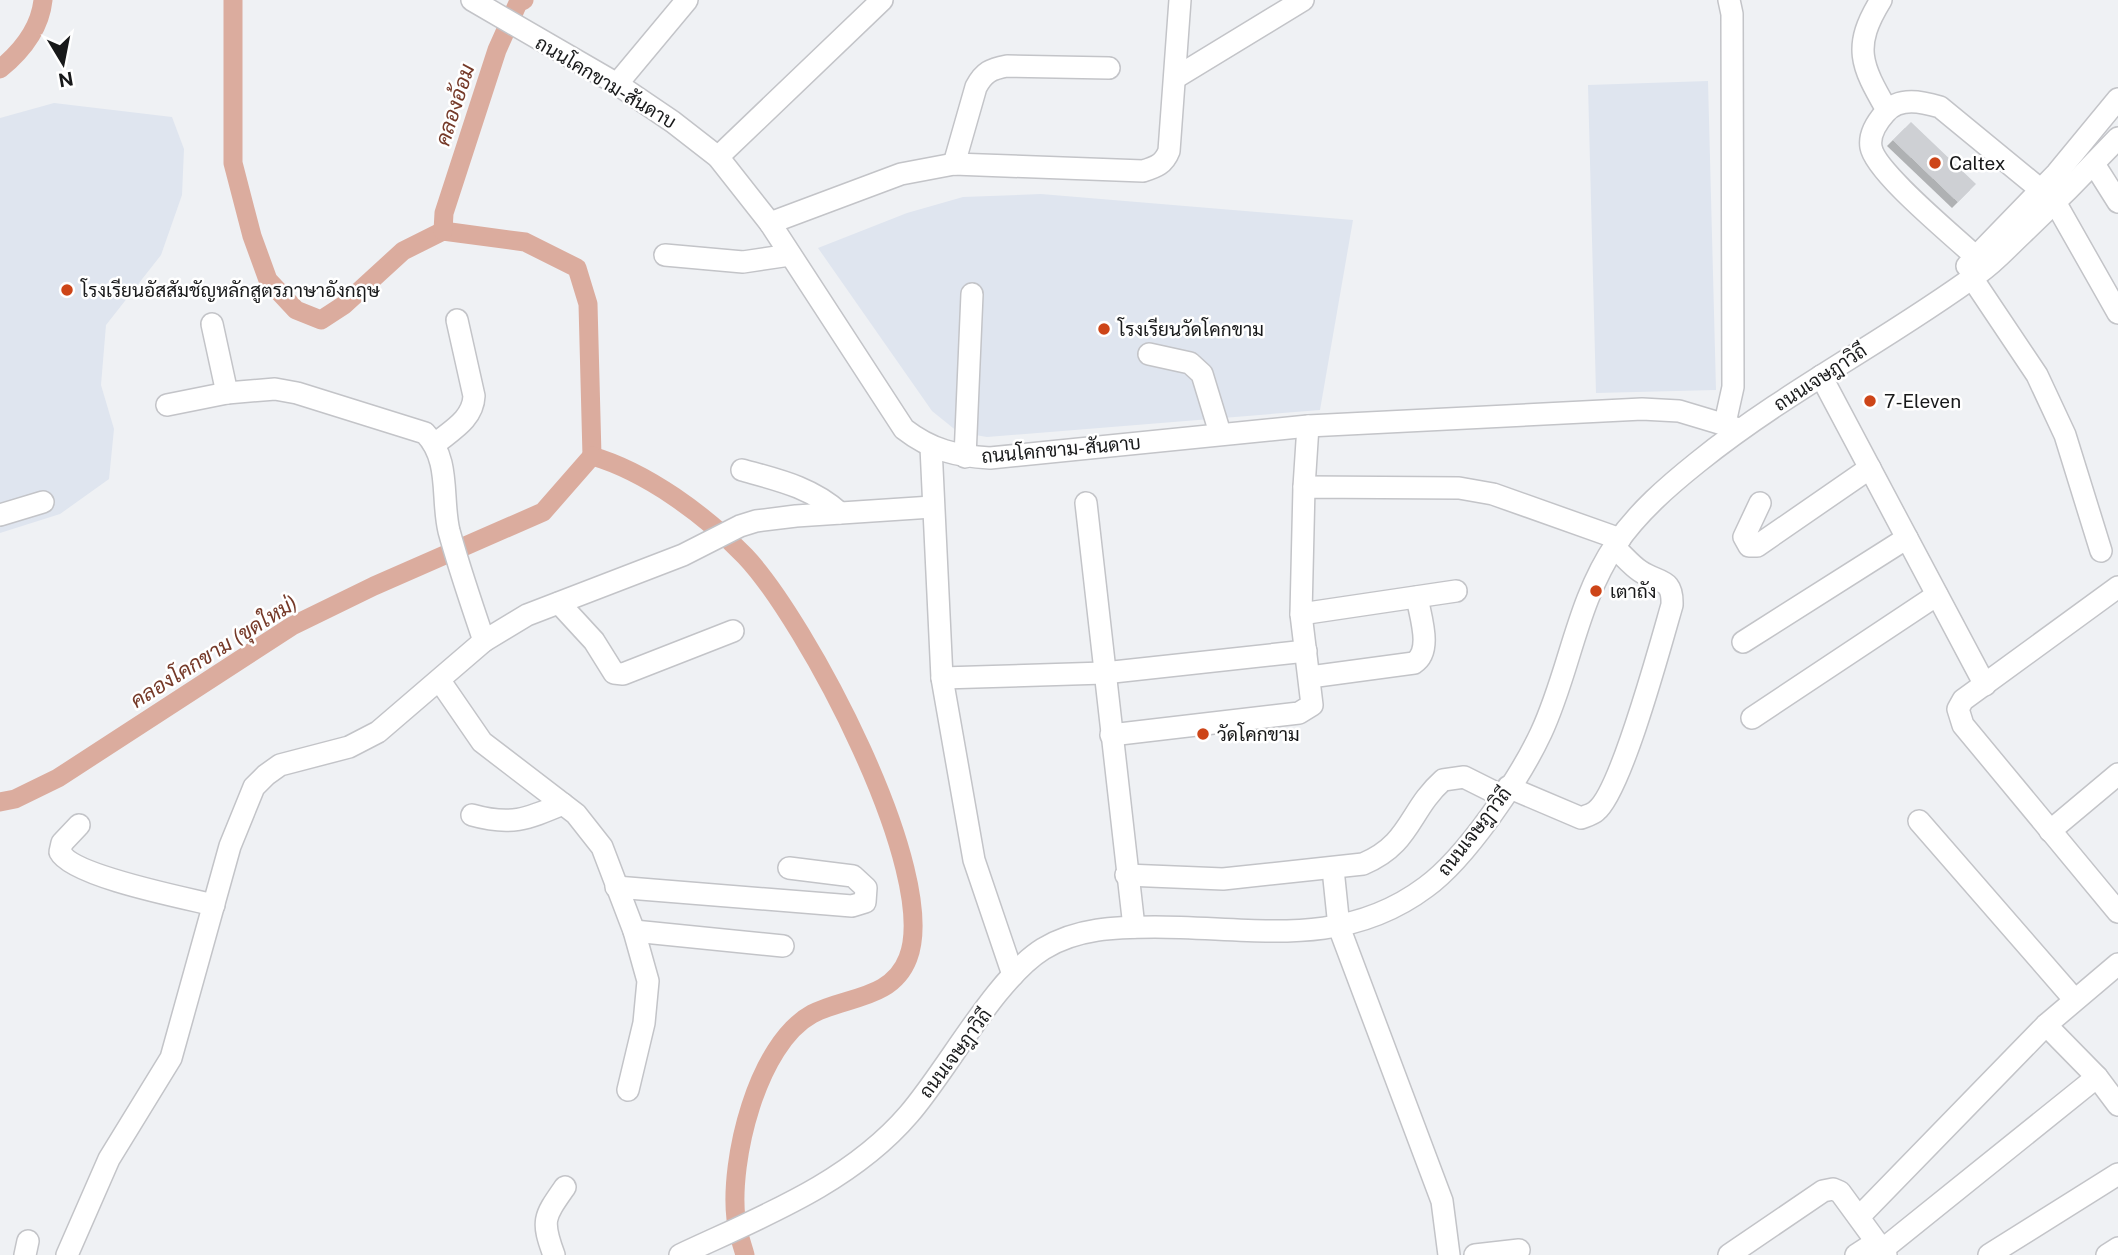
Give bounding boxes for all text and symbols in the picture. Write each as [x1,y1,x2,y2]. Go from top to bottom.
north arrow [28,28,98,98]
street label: ถนนโคกขาม-สันดาบ [532,31,681,133]
water label: คลองอ้อม [430,61,479,149]
text: N [57,68,75,92]
place label: Caltex [1949,152,2006,174]
marker: Caltex [1927,155,1943,171]
place label: โรงเรียนอัสสัมชัญหลักสูตรภาษาอังกฤษ [80,278,381,304]
marker: โรงเรียนอัสสัมชัญหลักสูตรภาษาอังกฤษ [59,282,75,298]
place label: โรงเรียนวัดโคกขาม [1117,317,1264,340]
marker: โรงเรียนวัดโคกขาม [1096,321,1112,337]
street label: ถนนเจษฎาวิถี [1769,338,1872,417]
place label: 7-Eleven [1884,390,1961,412]
marker: 7-Eleven [1862,393,1878,409]
street label: ถนนโคกขาม-สันดาบ [980,430,1142,467]
place label: เตาถัง [1610,580,1656,602]
marker: เตาถัง [1588,583,1604,599]
water label: คลองโคกขาม (ขุดใหม่) [126,590,303,715]
place label: วัดโคกขาม [1217,722,1300,745]
marker: วัดโคกขาม [1195,726,1211,742]
street label: ถนนเจษฎาวิถี [1432,782,1517,881]
street label: ถนนเจษฎาวิถี [913,1003,997,1103]

